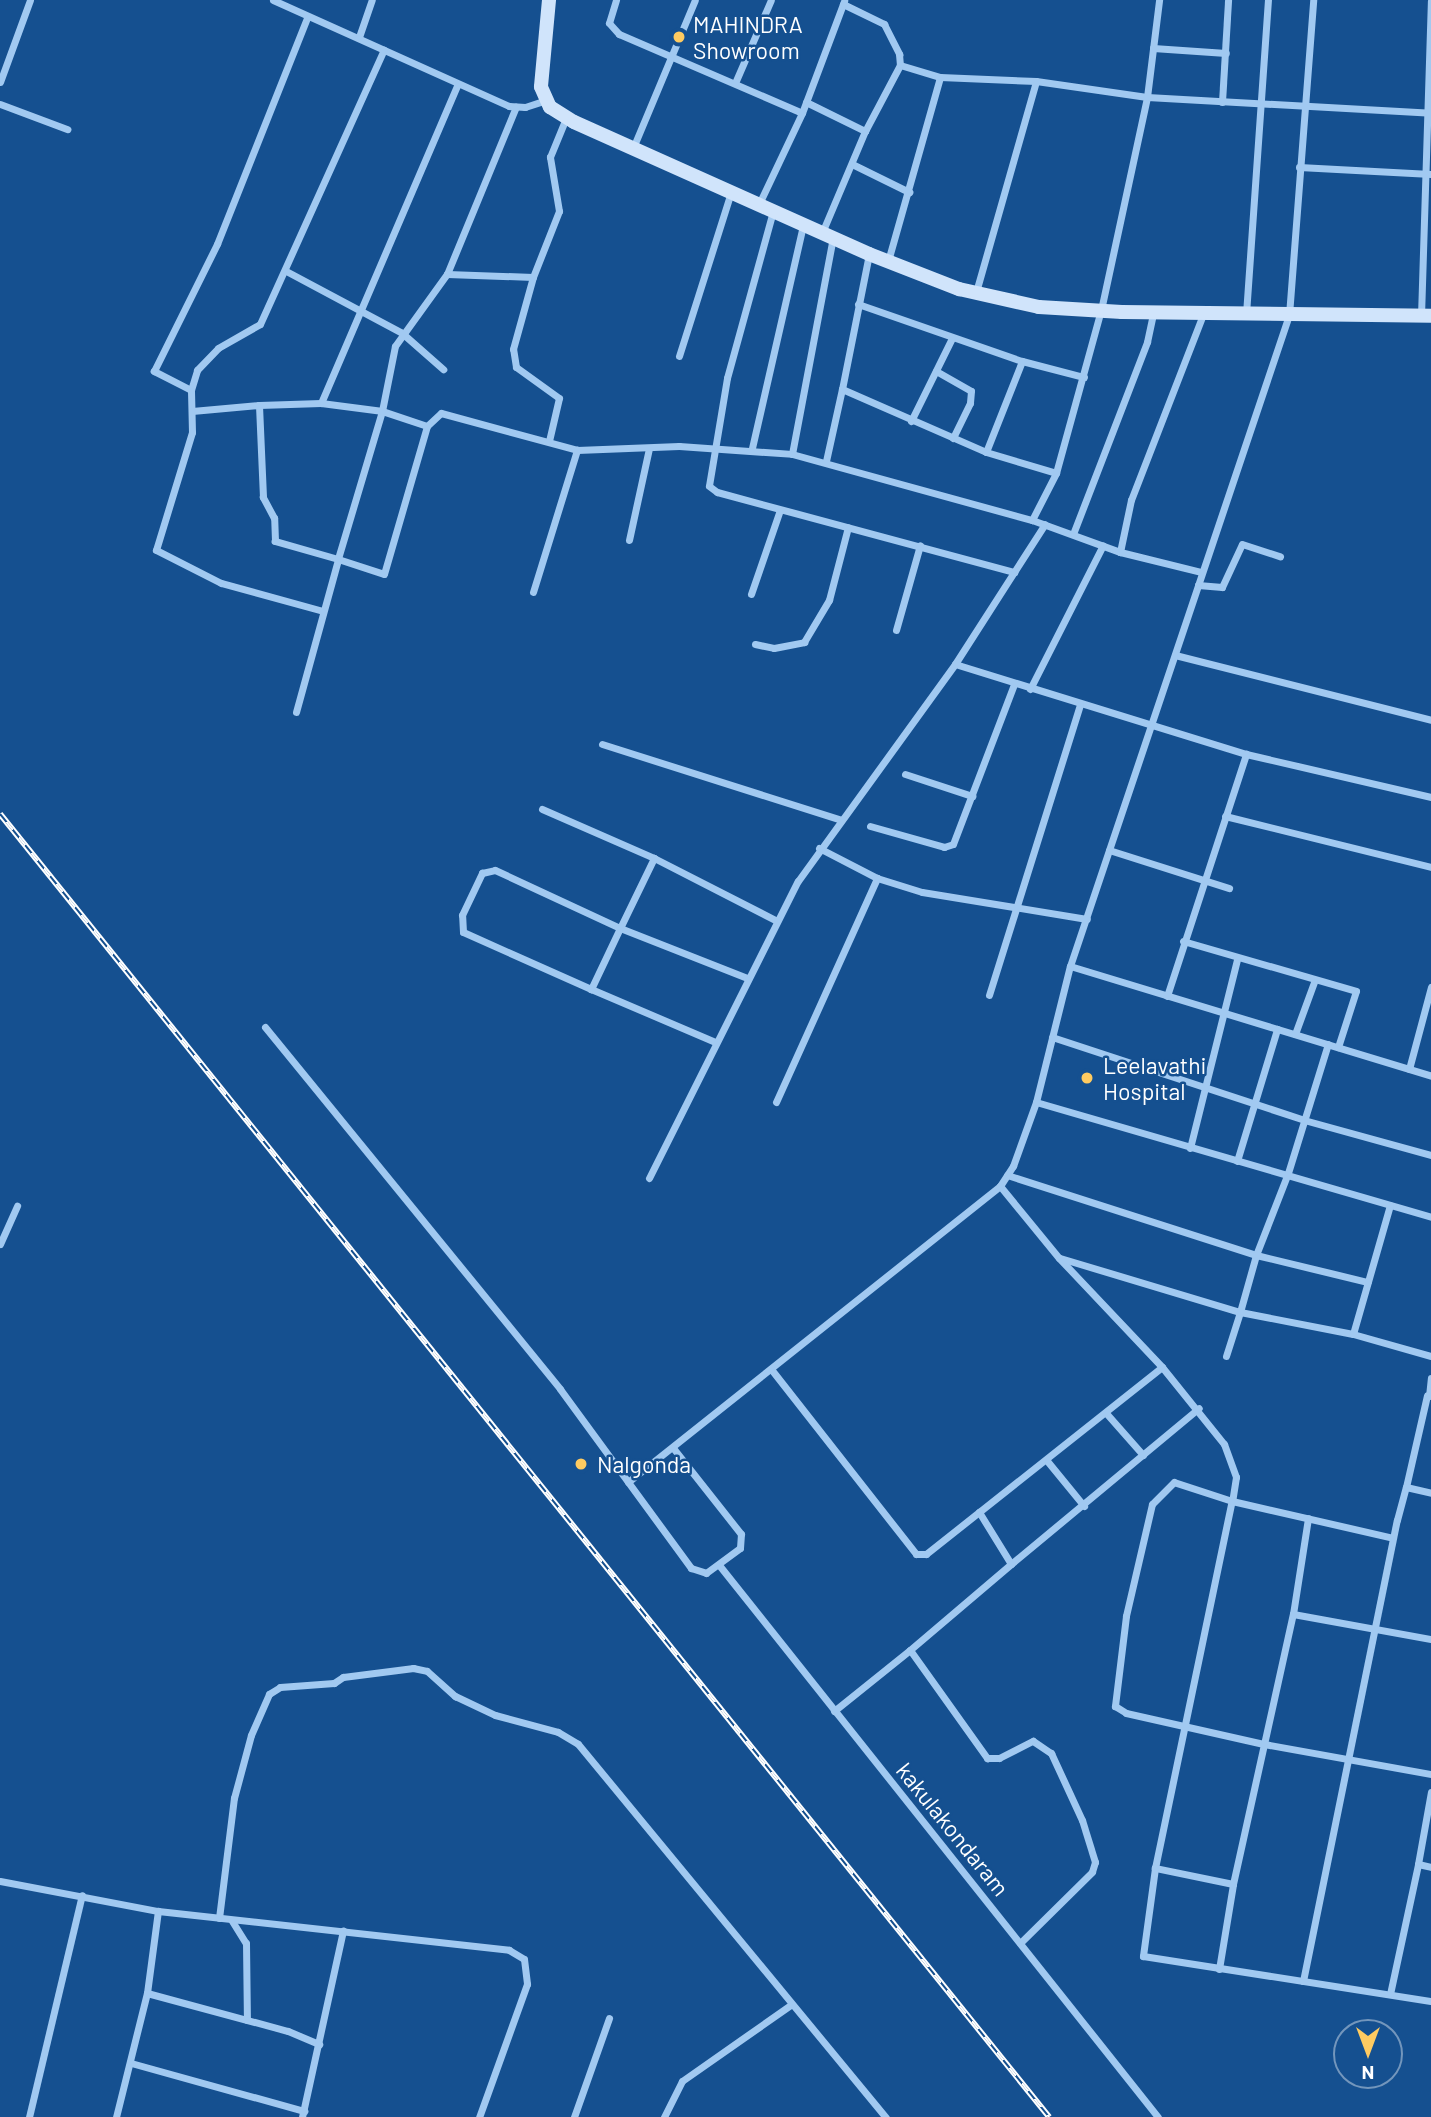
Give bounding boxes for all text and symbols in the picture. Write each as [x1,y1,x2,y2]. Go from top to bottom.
place label: MAHINDRA Showroom [693,10,803,64]
marker: MAHINDRA Showroom [671,29,687,45]
place label: Leelavathi Hospital [1103,1051,1206,1105]
marker: Leelavathi Hospital [1077,1068,1097,1088]
place label: Nalgonda [597,1450,691,1478]
marker: Nalgonda [571,1454,591,1474]
street label: kakulakondaram [891,1757,1015,1901]
north arrow [1333,2019,1403,2089]
text: N [1362,2062,1374,2085]

